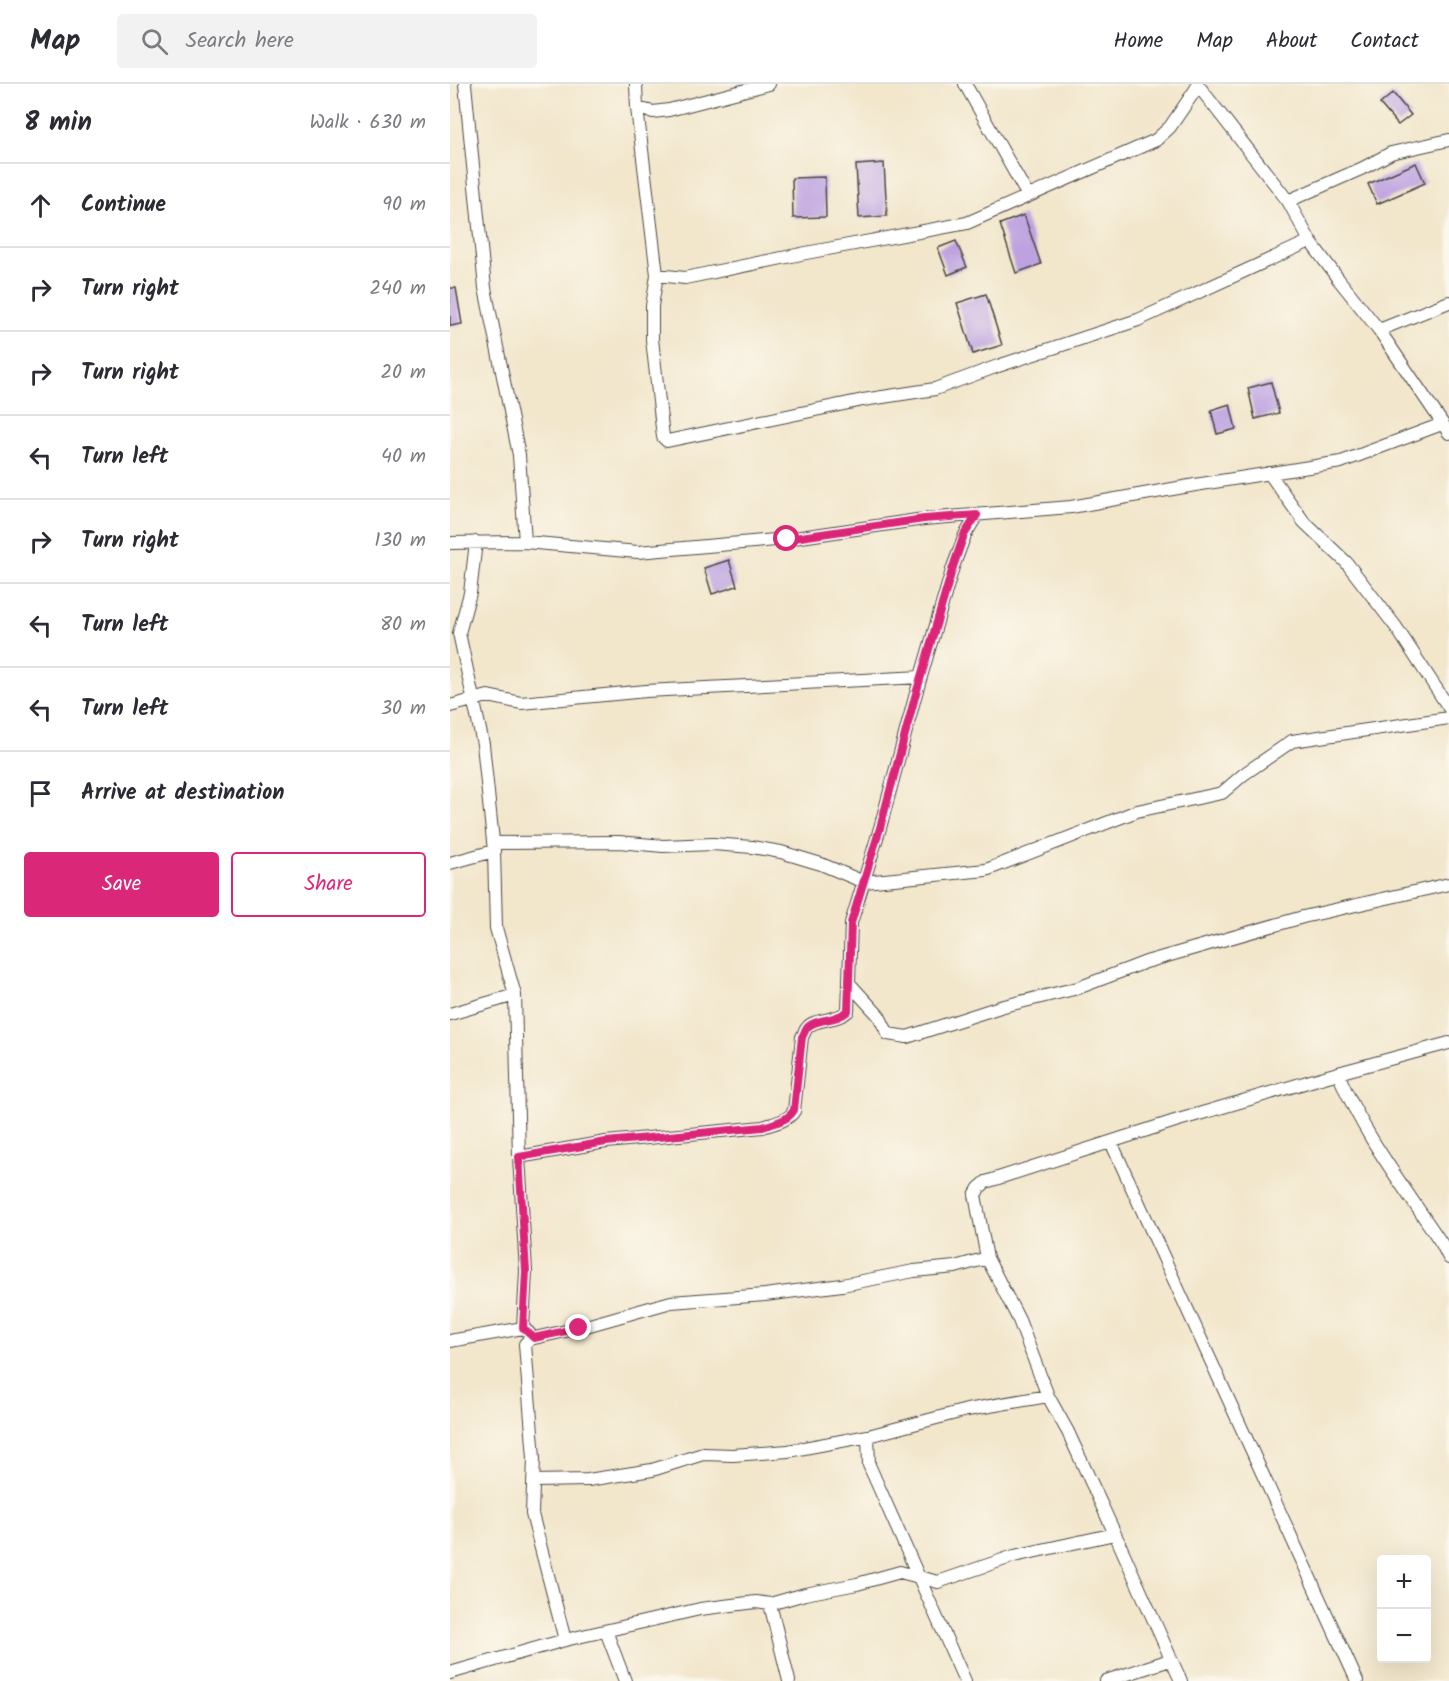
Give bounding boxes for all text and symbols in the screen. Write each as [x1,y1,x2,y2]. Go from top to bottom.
search box [117,14,537,68]
text: Map [30,19,81,64]
text: Search here [186,24,294,59]
icon: search [138,25,171,58]
text: Home [1114,25,1163,58]
text: Map [1196,25,1233,58]
text: About [1266,25,1317,58]
text: Contact [1350,25,1419,58]
text: 8 min [24,102,92,144]
text: Walk · 630 m [309,107,426,139]
text: Continue [81,188,166,223]
icon: ahead [24,189,57,222]
text: 90 m [382,189,426,221]
text: Turn right [81,272,179,307]
icon: right [24,273,57,306]
text: 240 m [369,273,426,305]
text: Turn right [81,356,179,391]
icon: right [24,357,57,390]
text: 20 m [380,357,426,389]
text: Turn left [81,440,168,475]
icon: left [24,441,57,474]
text: 40 m [381,441,426,473]
text: Turn right [81,524,179,559]
icon: right [24,525,57,558]
text: 130 m [374,525,426,557]
route start [773,525,799,551]
text: Turn left [81,608,168,643]
icon: left [24,609,57,642]
text: 80 m [380,609,426,641]
text: Turn left [81,692,168,727]
icon: left [24,693,57,726]
text: 30 m [381,693,426,725]
text: Arrive at destination [81,776,284,811]
icon: arrive [24,777,57,810]
button: Save [24,852,219,917]
button: Share [231,852,426,917]
route end [565,1314,591,1340]
map controls [1377,1555,1431,1663]
button: + [1377,1555,1431,1609]
button: − [1377,1609,1431,1663]

